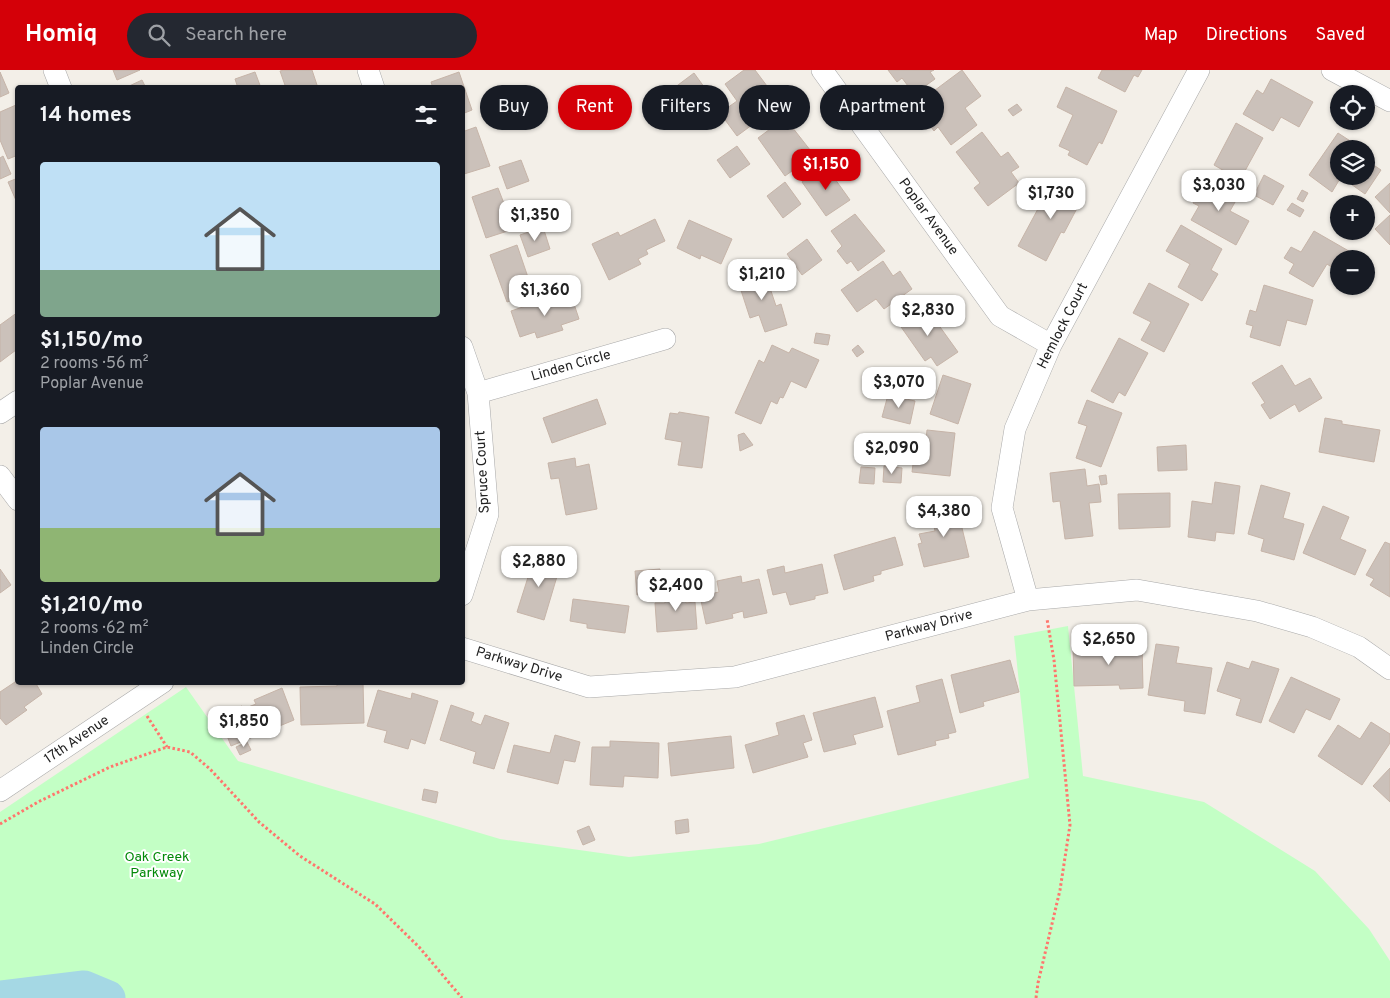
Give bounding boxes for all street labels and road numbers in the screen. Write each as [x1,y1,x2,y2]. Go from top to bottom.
street label: Poplar Avenue [894,175,962,259]
street label: Hemlock Court [1034,280,1092,372]
street label: Linden Circle [529,347,613,385]
street label: Spruce Court [472,430,494,514]
street label: Parkway Drive [883,606,975,646]
street label: Parkway Drive [474,644,564,686]
street label: 17th Avenue [41,712,113,768]

